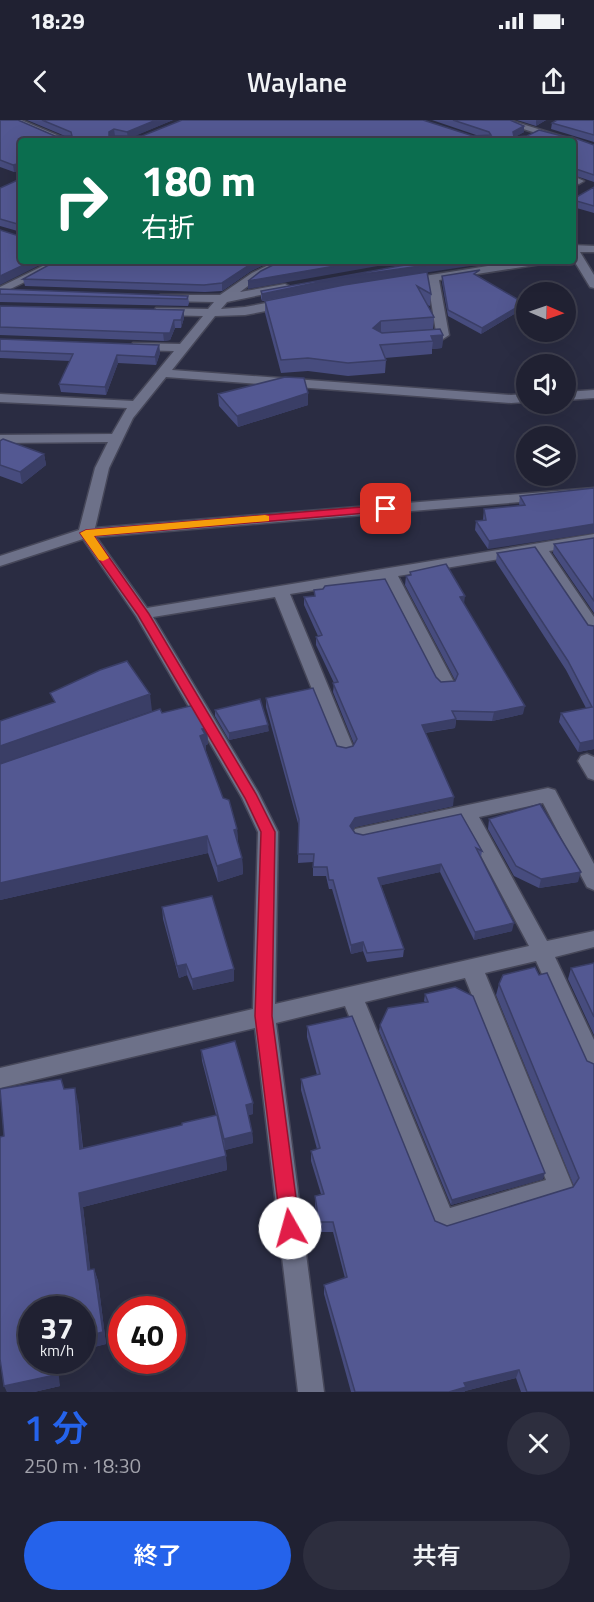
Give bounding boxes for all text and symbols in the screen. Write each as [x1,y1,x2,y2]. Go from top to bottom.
text: 18:29 [30,4,85,38]
text: Waylane [247,61,347,102]
icon: back [24,65,57,98]
icon: share [537,65,570,98]
text: 180 m [141,148,256,212]
icon: right [42,162,120,240]
text: 右折 [141,206,195,247]
north arrow [516,282,576,342]
map controls [516,282,576,486]
button: sound [516,354,576,414]
button: layers [516,426,576,486]
pin [360,483,411,534]
icon: arrive [369,492,402,525]
position arrow [258,1196,322,1260]
speed limit sign: 40 [108,1296,186,1374]
text: 37 [40,1305,74,1351]
text: km/h [40,1339,74,1362]
text: 1 分 [24,1400,88,1455]
button: close [507,1412,570,1475]
text: 250 m · 18:30 [24,1450,141,1481]
button: 終了 [24,1521,291,1590]
button: 共有 [303,1521,570,1590]

